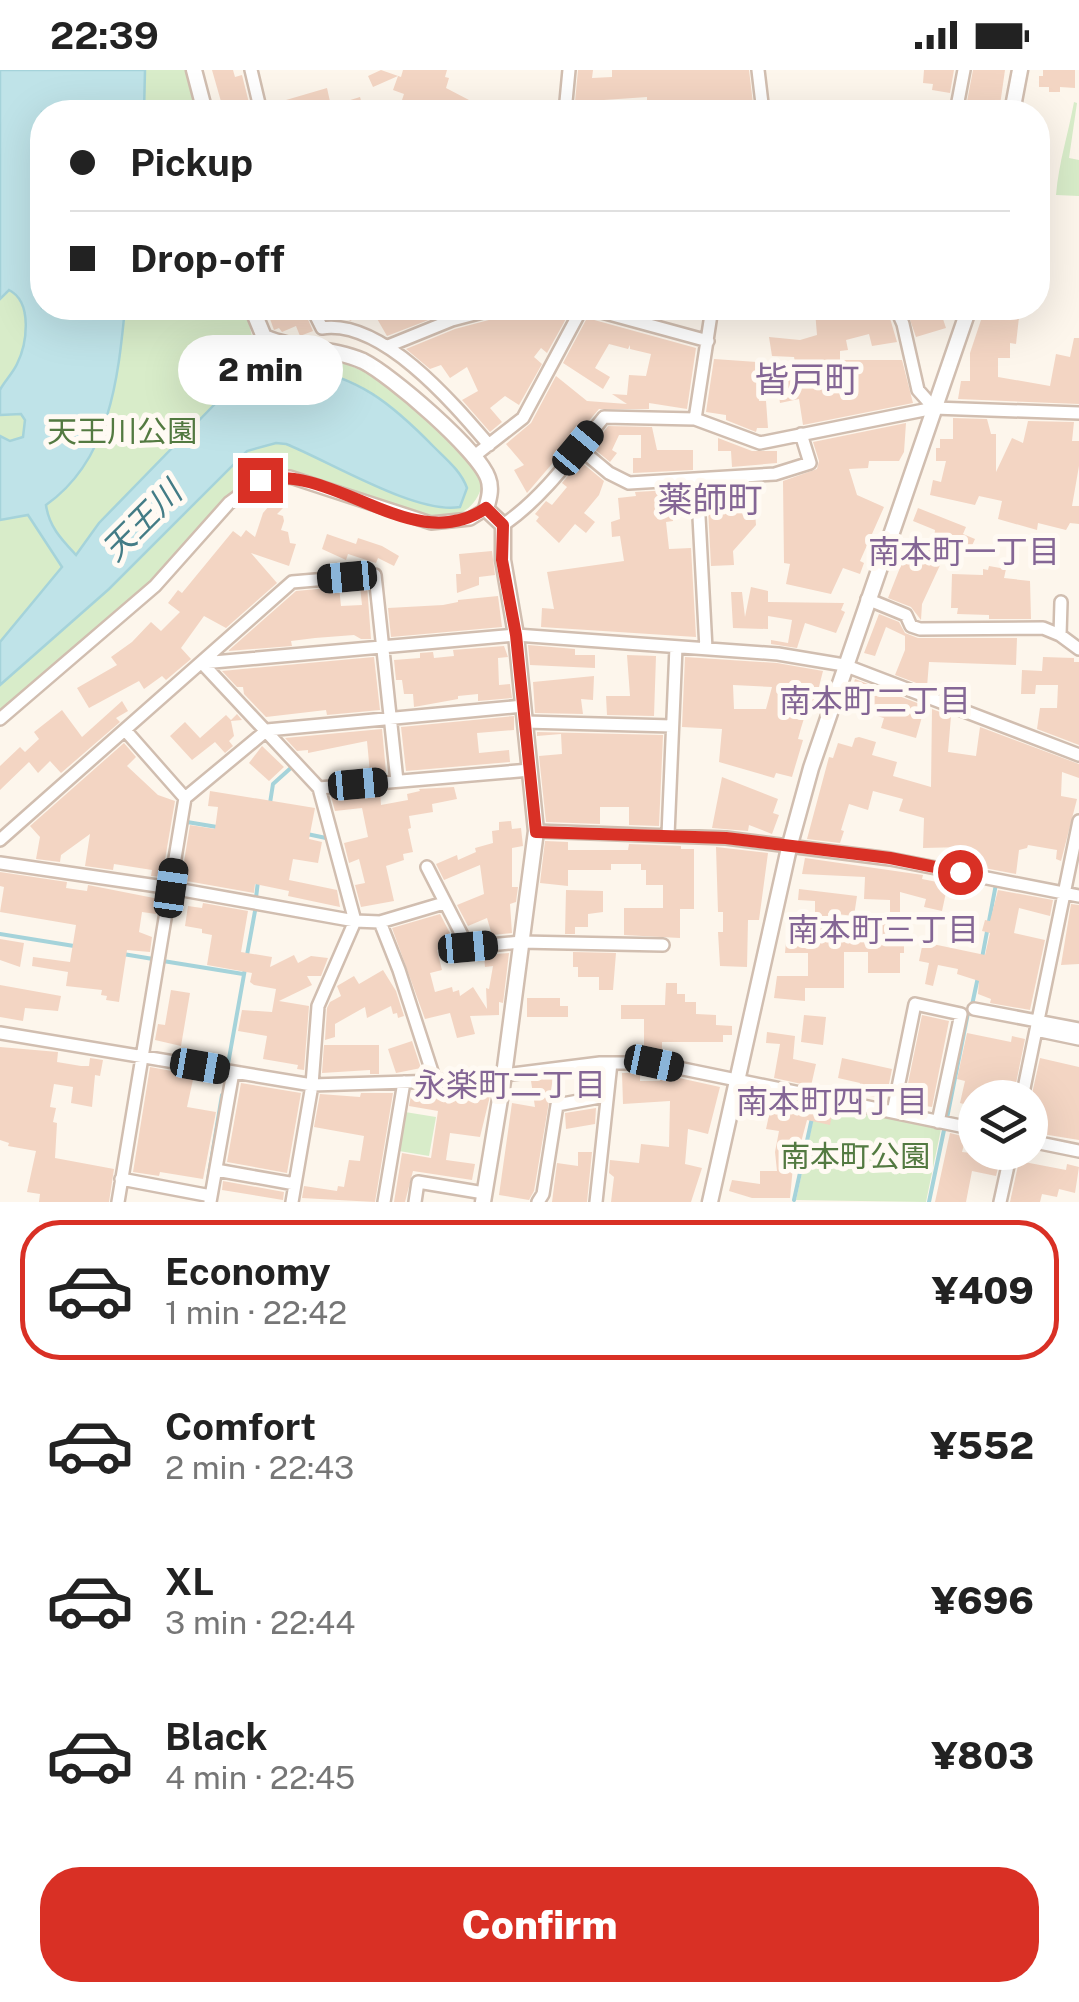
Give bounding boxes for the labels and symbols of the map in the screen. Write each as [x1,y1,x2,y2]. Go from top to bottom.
callout: 2 min [178,335,342,405]
district label: 皆戸町 [754,359,860,400]
park label: 天王川公園 [47,413,197,449]
car [547,415,609,481]
route end [238,458,283,503]
water label: 天王川 [95,472,191,568]
district label: 薬師町 [657,479,763,520]
district label: 南本町一丁目 [868,533,1060,570]
car [316,559,378,595]
district label: 南本町二丁目 [779,682,971,719]
car [327,766,389,802]
route start [938,850,983,895]
car [152,856,190,920]
district label: 南本町三丁目 [787,911,979,948]
car [437,929,499,965]
car [622,1042,686,1084]
car [168,1046,232,1086]
district label: 永楽町二丁目 [414,1066,606,1103]
district label: 南本町四丁目 [736,1083,928,1120]
park label: 南本町公園 [780,1138,930,1174]

